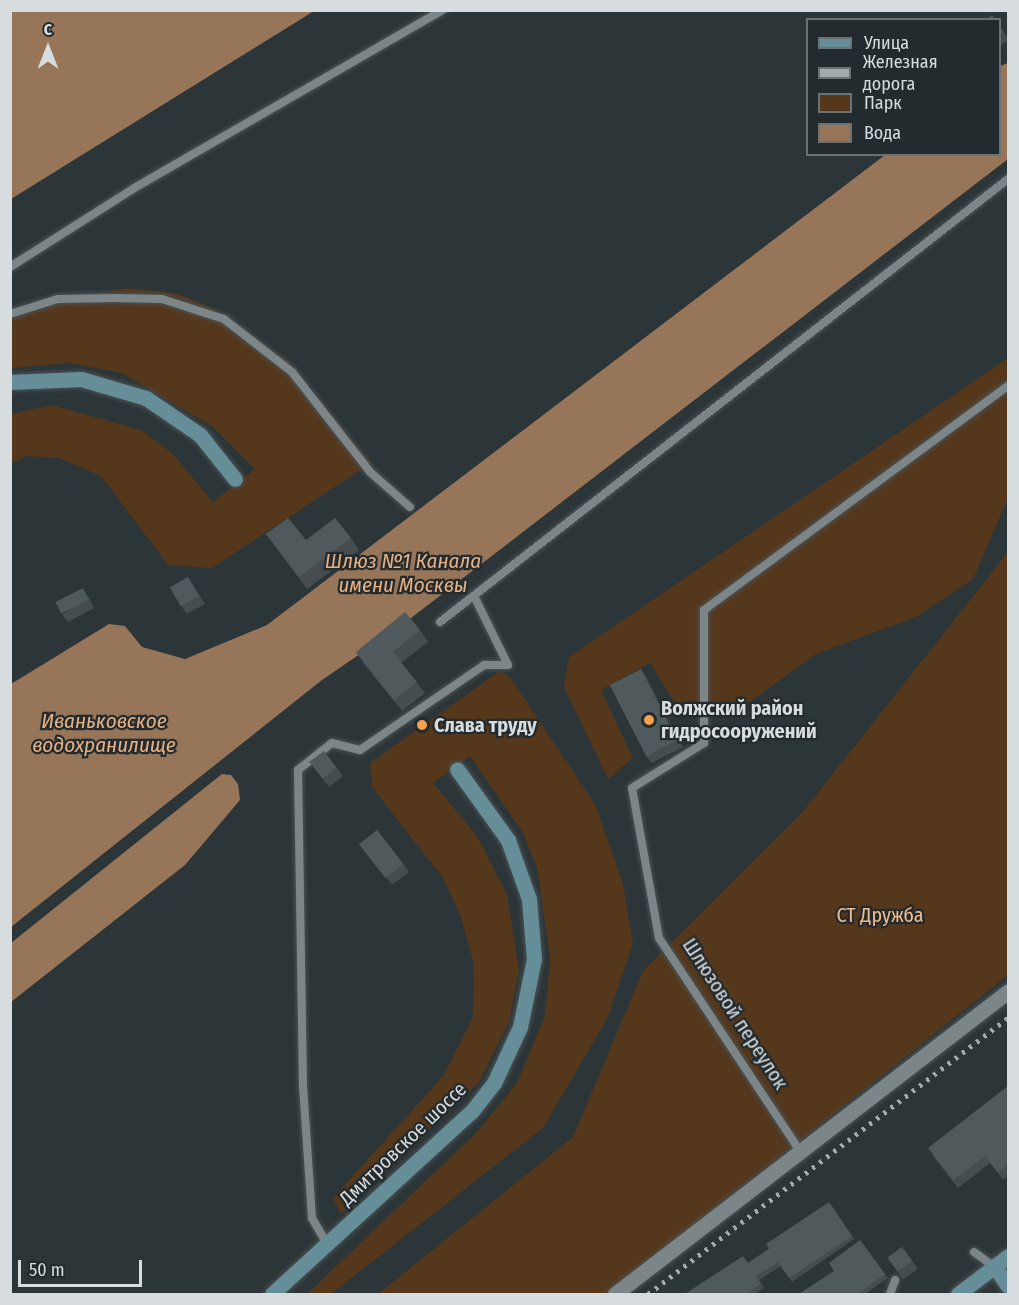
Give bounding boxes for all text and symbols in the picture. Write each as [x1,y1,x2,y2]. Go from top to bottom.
north arrow [18,18,78,78]
legend [806,18,1001,156]
text: С [44,20,52,39]
text: Улица [864,32,909,54]
text: Железная дорога [863,51,938,95]
text: Парк [864,92,902,114]
text: Вода [864,122,901,144]
water label: Шлюз №1 Канала имени Москвы [325,548,481,598]
place label: Волжский район гидросооружений [661,696,817,743]
water label: Иваньковское водохранилище [32,708,176,758]
place label: Слава труду [434,713,537,737]
marker: Волжский район гидросооружений [642,713,656,727]
marker: Слава труду [415,718,429,732]
park label: СТ Дружба [836,903,924,927]
street label: Шлюзовой переулок [677,934,793,1094]
street label: Дмитровское шоссе [334,1077,472,1211]
scale bar [21,1248,146,1286]
text: 50 m [29,1259,65,1281]

